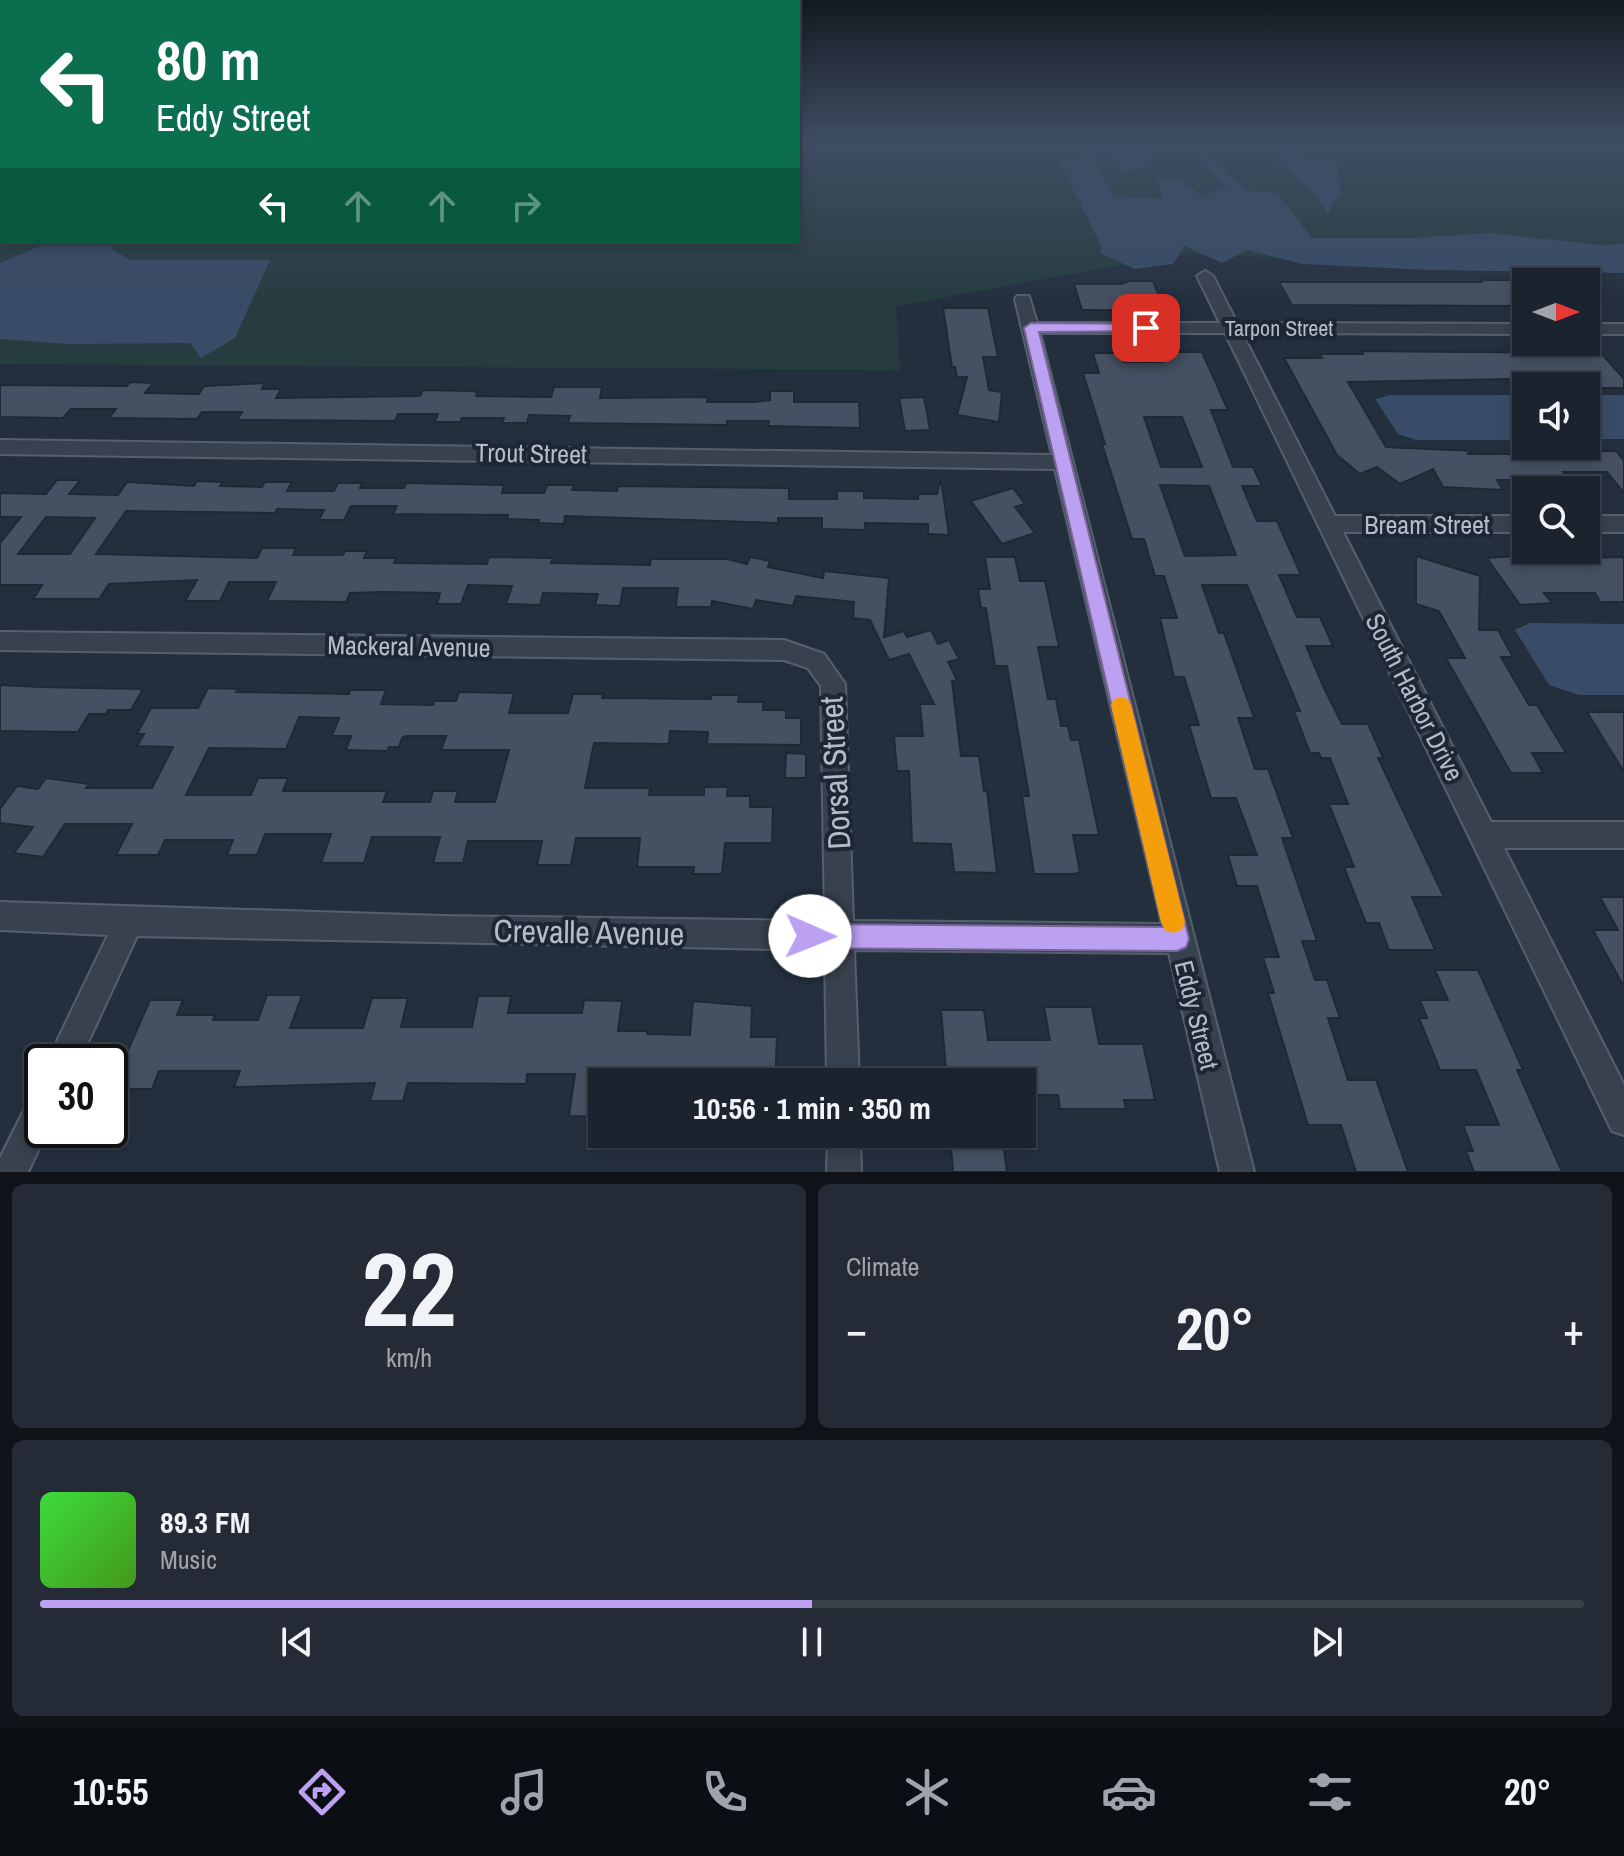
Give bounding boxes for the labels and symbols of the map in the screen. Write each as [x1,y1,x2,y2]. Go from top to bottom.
north arrow [1512,268,1600,356]
pin [1112,294,1180,362]
street label: Tarpon Street [1225,313,1333,343]
street label: Trout Street [475,435,587,471]
street label: Bream Street [1364,507,1490,542]
street label: South Harbor Drive [1358,607,1472,787]
street label: Mackeral Avenue [327,627,491,665]
street label: Dorsal Street [810,695,860,851]
position arrow [768,894,852,978]
street label: Crevalle Avenue [493,909,685,955]
street label: Eddy Street [1167,957,1227,1073]
speed limit sign: 30 [24,1044,128,1148]

